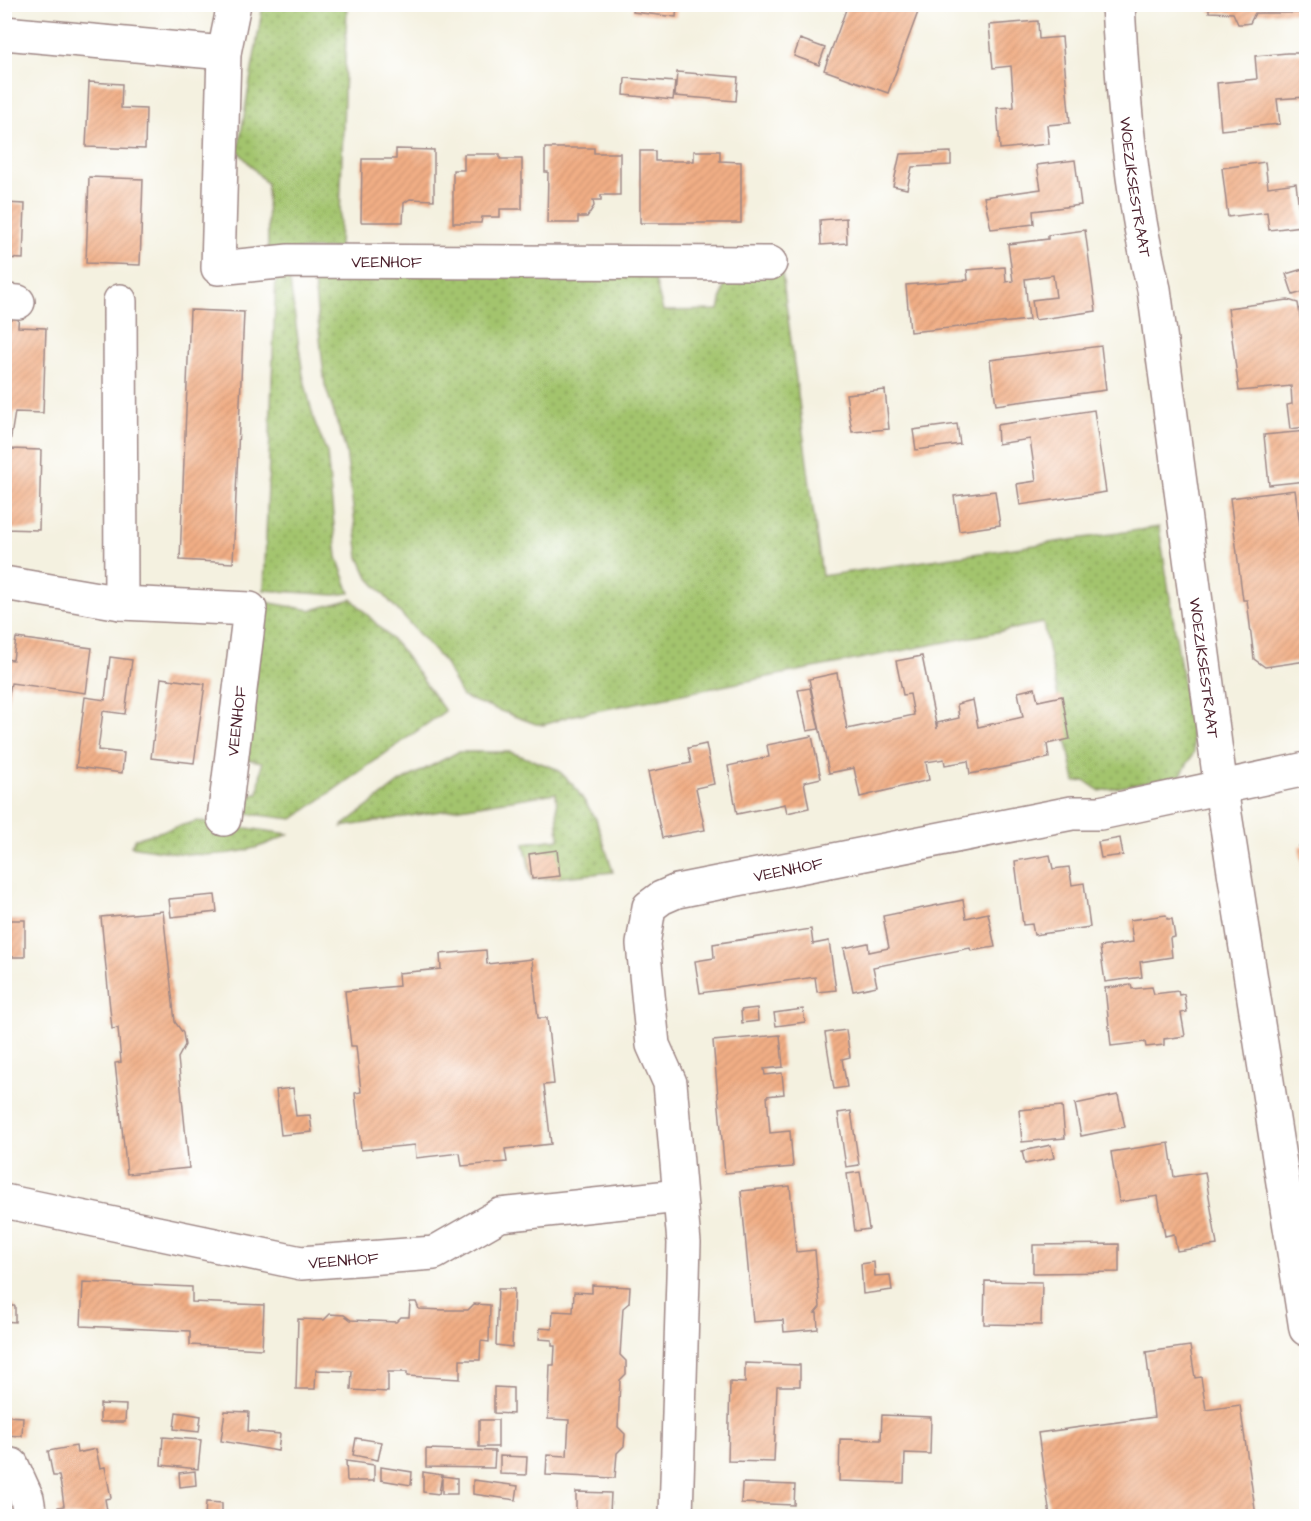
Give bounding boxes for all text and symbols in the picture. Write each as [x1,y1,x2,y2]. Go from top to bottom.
street label: WOEZIKSESTRAAT [1114,116,1156,259]
street label: VEENHOF [351,251,422,274]
street label: WOEZIKSESTRAAT [1183,596,1224,740]
street label: VEENHOF [222,685,252,757]
street label: VEENHOF [752,852,825,888]
street label: VEENHOF [308,1247,380,1274]

